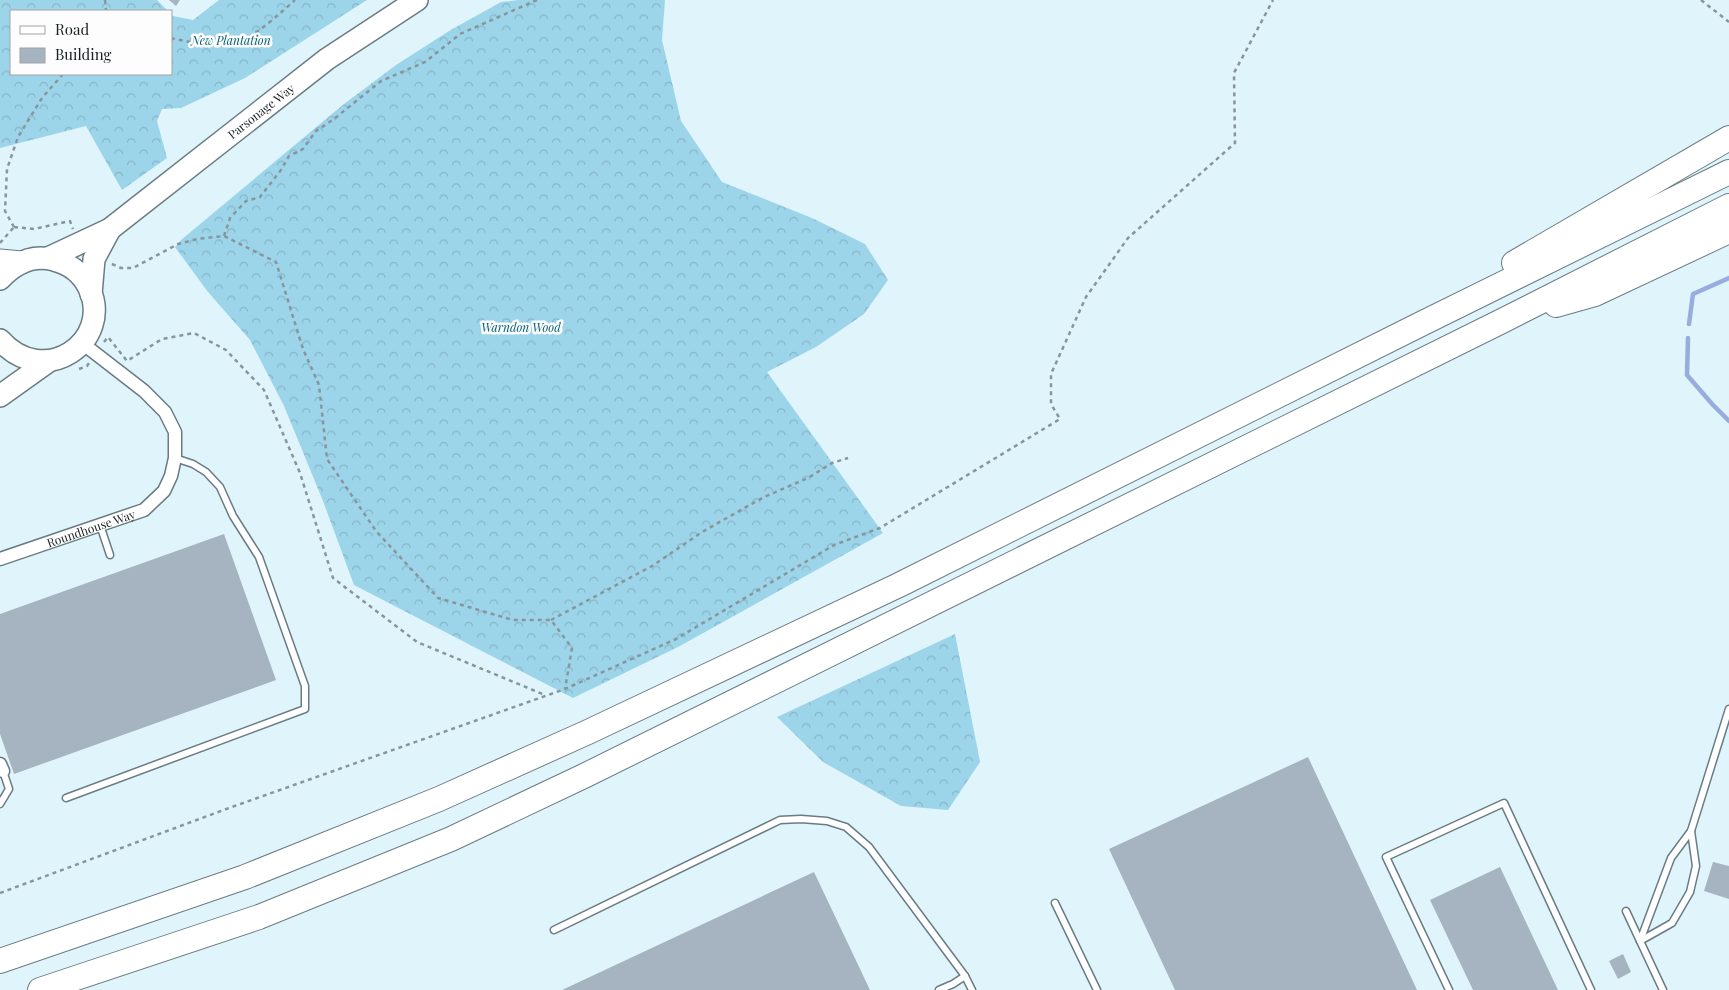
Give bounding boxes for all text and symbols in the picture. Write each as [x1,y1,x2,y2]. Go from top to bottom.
legend [10,10,172,75]
text: Road [55,19,89,39]
park label: New Plantation [190,32,271,48]
text: Building [55,44,112,64]
street label: Parsonage Way [224,80,297,142]
park label: Warndon Wood [481,319,561,335]
street label: Roundhouse Way [45,506,137,551]

